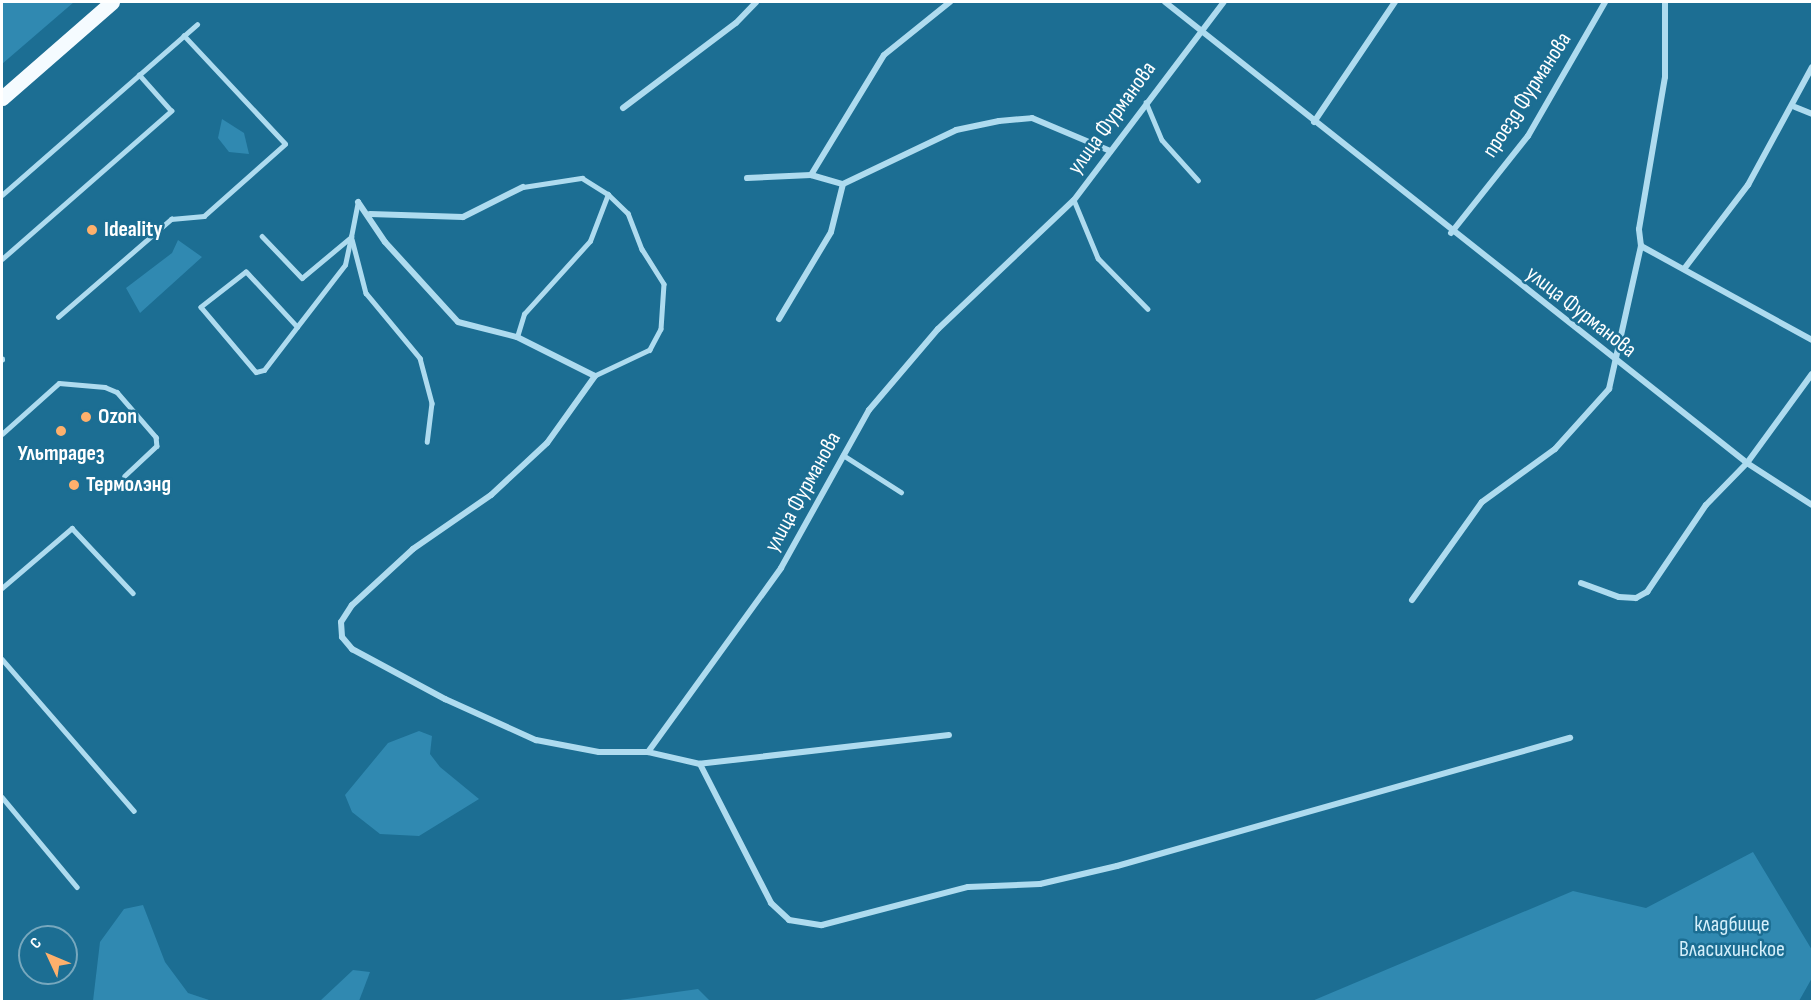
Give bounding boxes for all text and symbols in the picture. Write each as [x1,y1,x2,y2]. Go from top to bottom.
street label: проезд Фурманова [1477,28,1577,162]
street label: улица Фурманова [1062,56,1162,180]
place label: Ideality [104,217,163,243]
marker: Ideality [85,223,99,237]
street label: улица Фурманова [1520,261,1642,363]
place label: Ozon [98,404,137,430]
marker: Ozon [79,410,93,424]
marker: Ультрадез [54,424,68,438]
street label: улица Фурманова [759,427,847,557]
place label: Ультрадез [18,441,104,467]
place label: Термолэнд [86,472,171,498]
marker: Термолэнд [67,478,81,492]
park label: кладбище Власихинское [1679,911,1785,962]
north arrow [18,925,78,985]
text: С [26,934,46,953]

